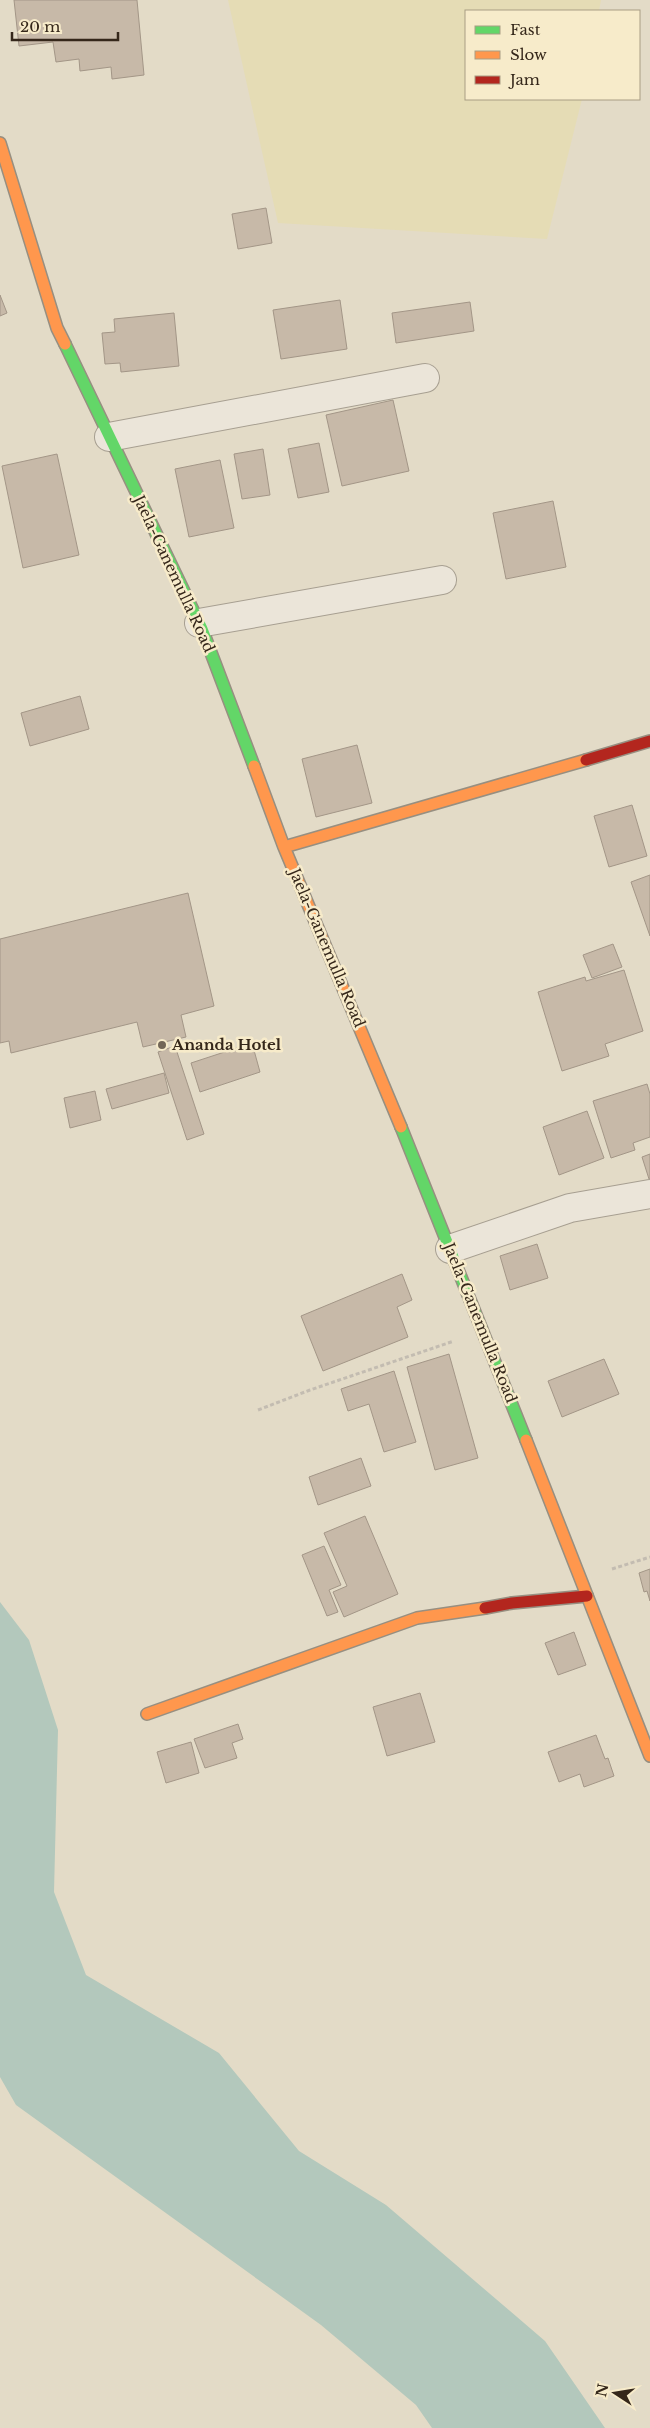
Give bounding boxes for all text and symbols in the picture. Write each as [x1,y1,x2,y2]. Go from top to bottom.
scale bar [12,10,119,42]
legend [465,10,640,100]
text: 20 m [20,17,60,36]
text: Fast [510,20,541,39]
text: Slow [510,45,547,64]
text: Jam [508,70,540,89]
street label: Jaela-Ganemulla Road [129,490,219,655]
street label: Jaela-Ganemulla Road [285,864,370,1030]
place label: Ananda Hotel [171,1035,282,1054]
marker: Ananda Hotel [156,1039,168,1051]
street label: Jaela-Ganemulla Road [439,1238,521,1406]
north arrow [590,2368,640,2418]
text: N [592,2382,612,2399]

